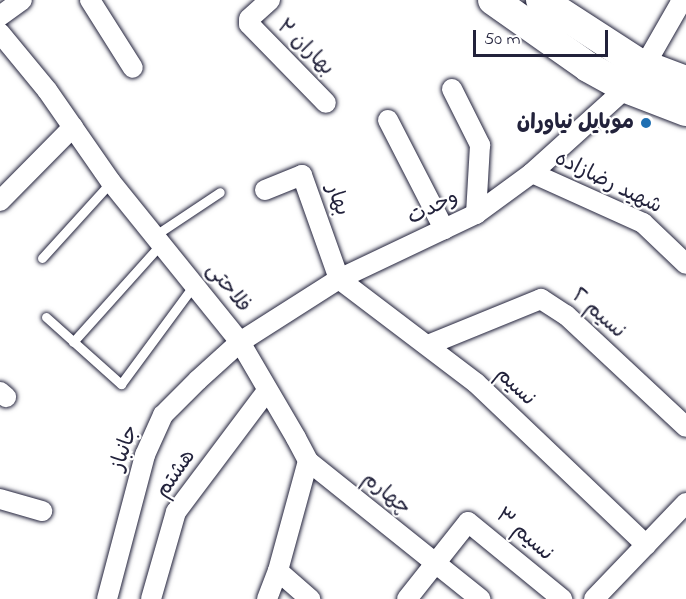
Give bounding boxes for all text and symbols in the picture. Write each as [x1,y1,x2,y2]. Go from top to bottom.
street label: بهاران ۲ [271,15,339,81]
scale bar [476,18,611,56]
text: 50 m [484,27,521,53]
place label: موبایل نیاوران [517,110,634,136]
marker: موبایل نیاوران [639,116,653,130]
street label: شهید رضازاده [550,146,666,220]
street label: بهار [320,181,354,219]
street label: وحدت [404,185,462,231]
street label: فلاحتی [200,258,256,318]
street label: نسیم ٢ [566,284,630,344]
street label: نسیم [490,362,540,412]
street label: جانباز [106,422,144,474]
street label: هشتم [150,445,202,503]
street label: چهارم [357,467,415,521]
street label: نسیم ۳ [490,503,558,567]

